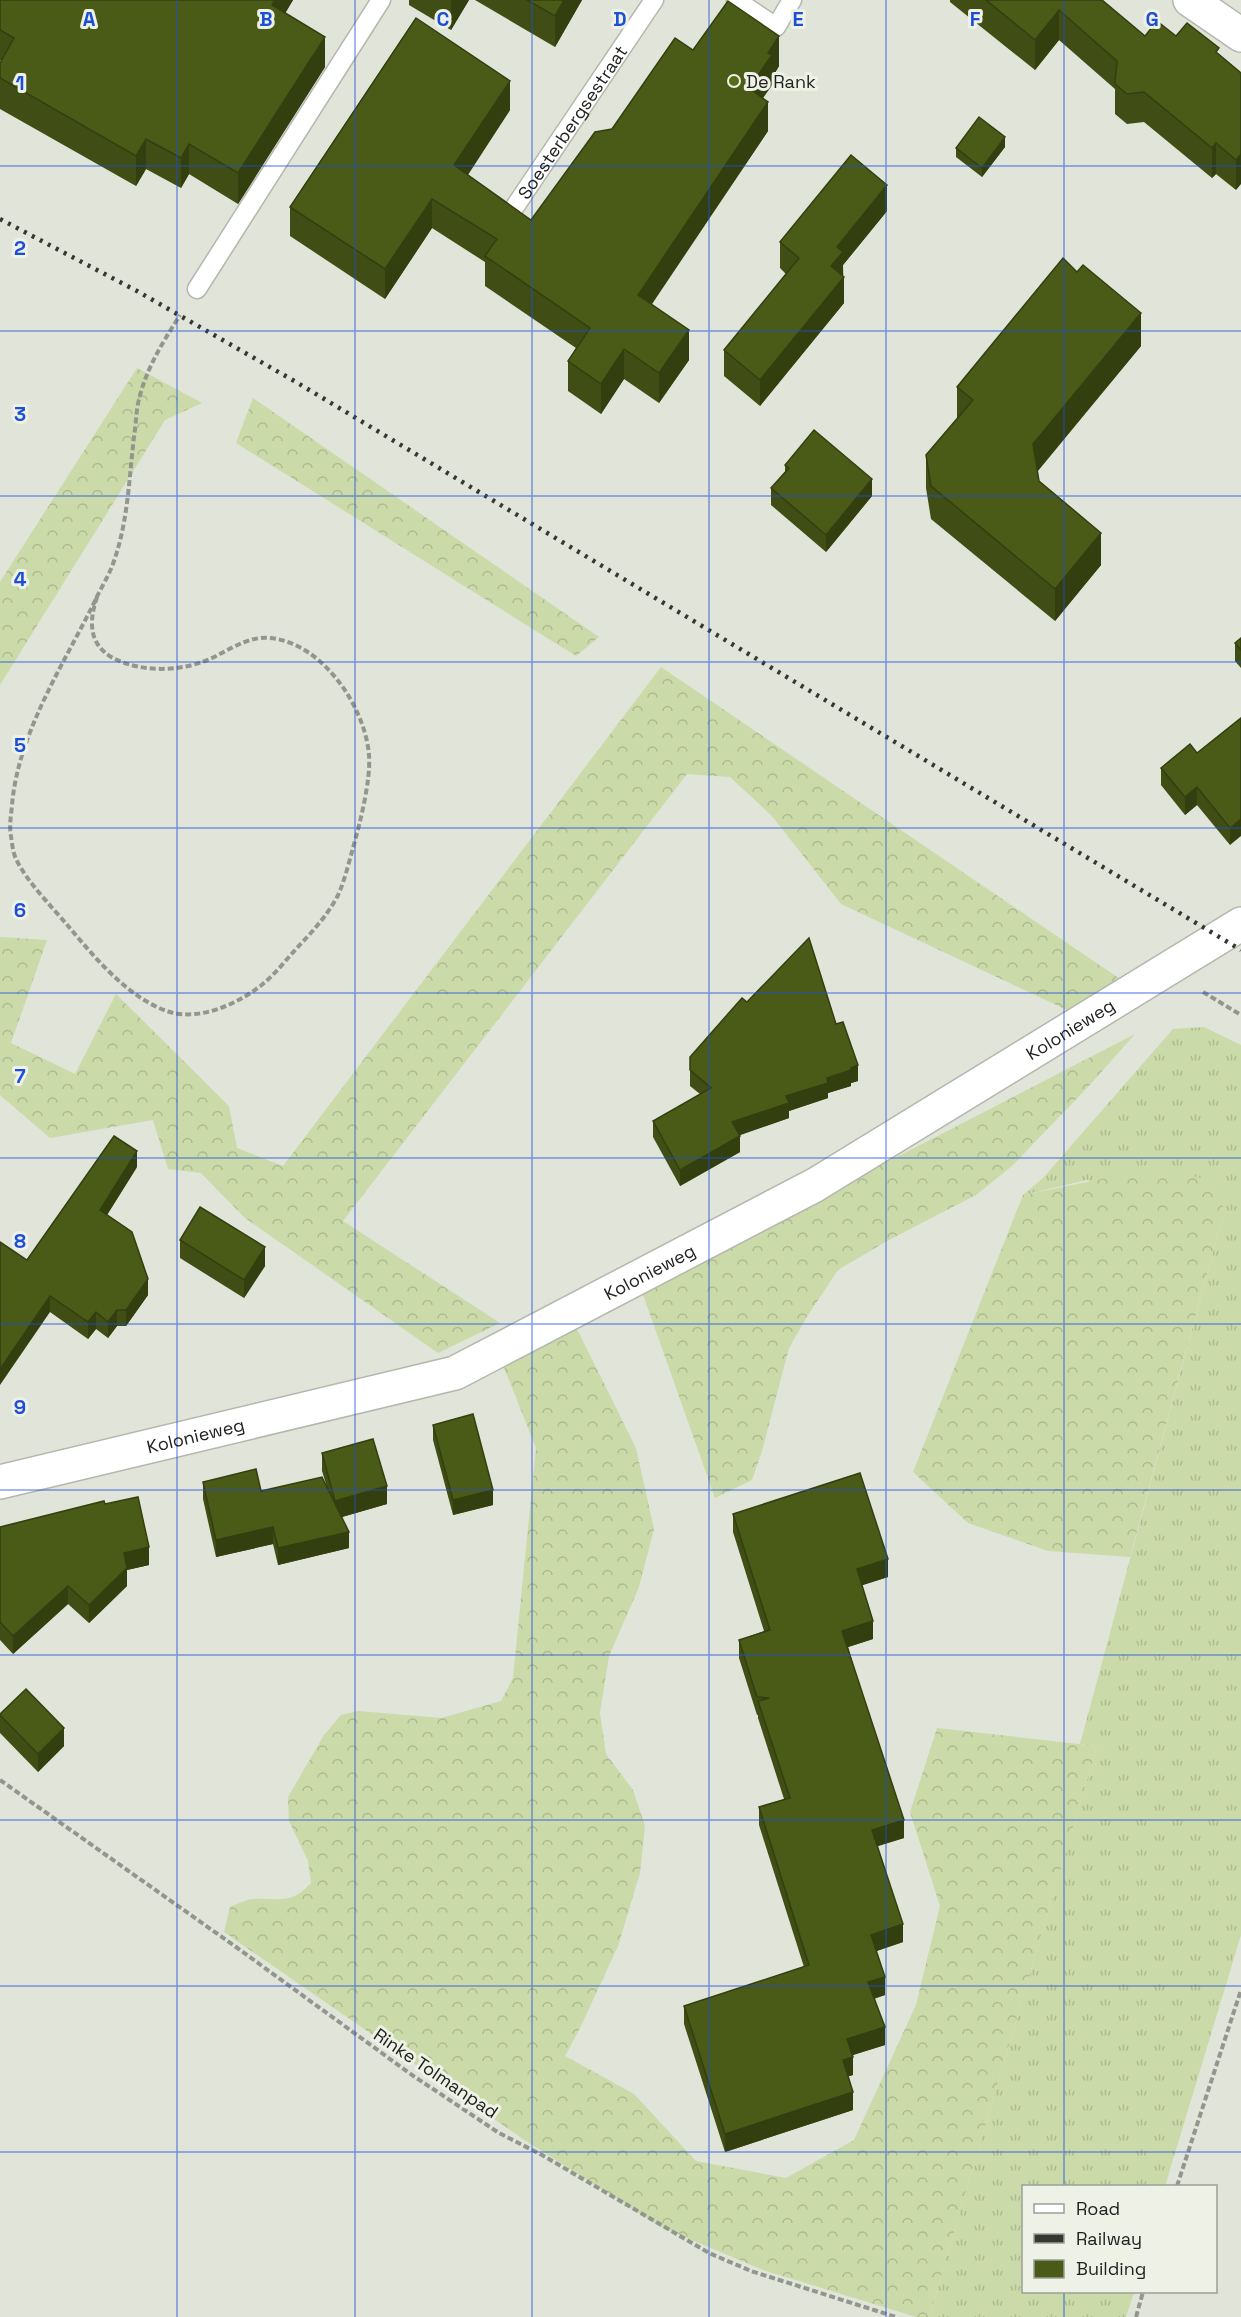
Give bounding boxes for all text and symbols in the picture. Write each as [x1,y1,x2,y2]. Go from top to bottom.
text: A [83,6,96,32]
text: B [259,6,273,32]
text: C [437,6,450,32]
text: D [613,6,627,32]
text: E [792,6,804,32]
text: F [970,6,981,32]
text: G [1145,6,1159,32]
street label: Soesterbergsestraat [512,41,632,203]
text: 1 [15,70,25,96]
place label: De Rank [746,70,816,93]
marker: De Rank [727,74,741,88]
text: 2 [14,235,26,261]
text: 3 [14,401,26,427]
text: 4 [14,566,27,592]
text: 5 [14,732,26,758]
text: 6 [14,897,26,923]
street label: Kolonieweg [1021,993,1118,1065]
text: 7 [14,1063,26,1089]
text: 8 [14,1228,26,1254]
street label: Kolonieweg [600,1238,699,1305]
text: 9 [14,1394,26,1420]
street label: Kolonieweg [144,1412,247,1458]
street label: Rinke Tolmanpad [369,2023,503,2123]
legend [1022,2185,1217,2293]
text: Road [1076,2197,1120,2220]
text: Railway [1076,2227,1142,2250]
text: Building [1076,2257,1146,2280]

